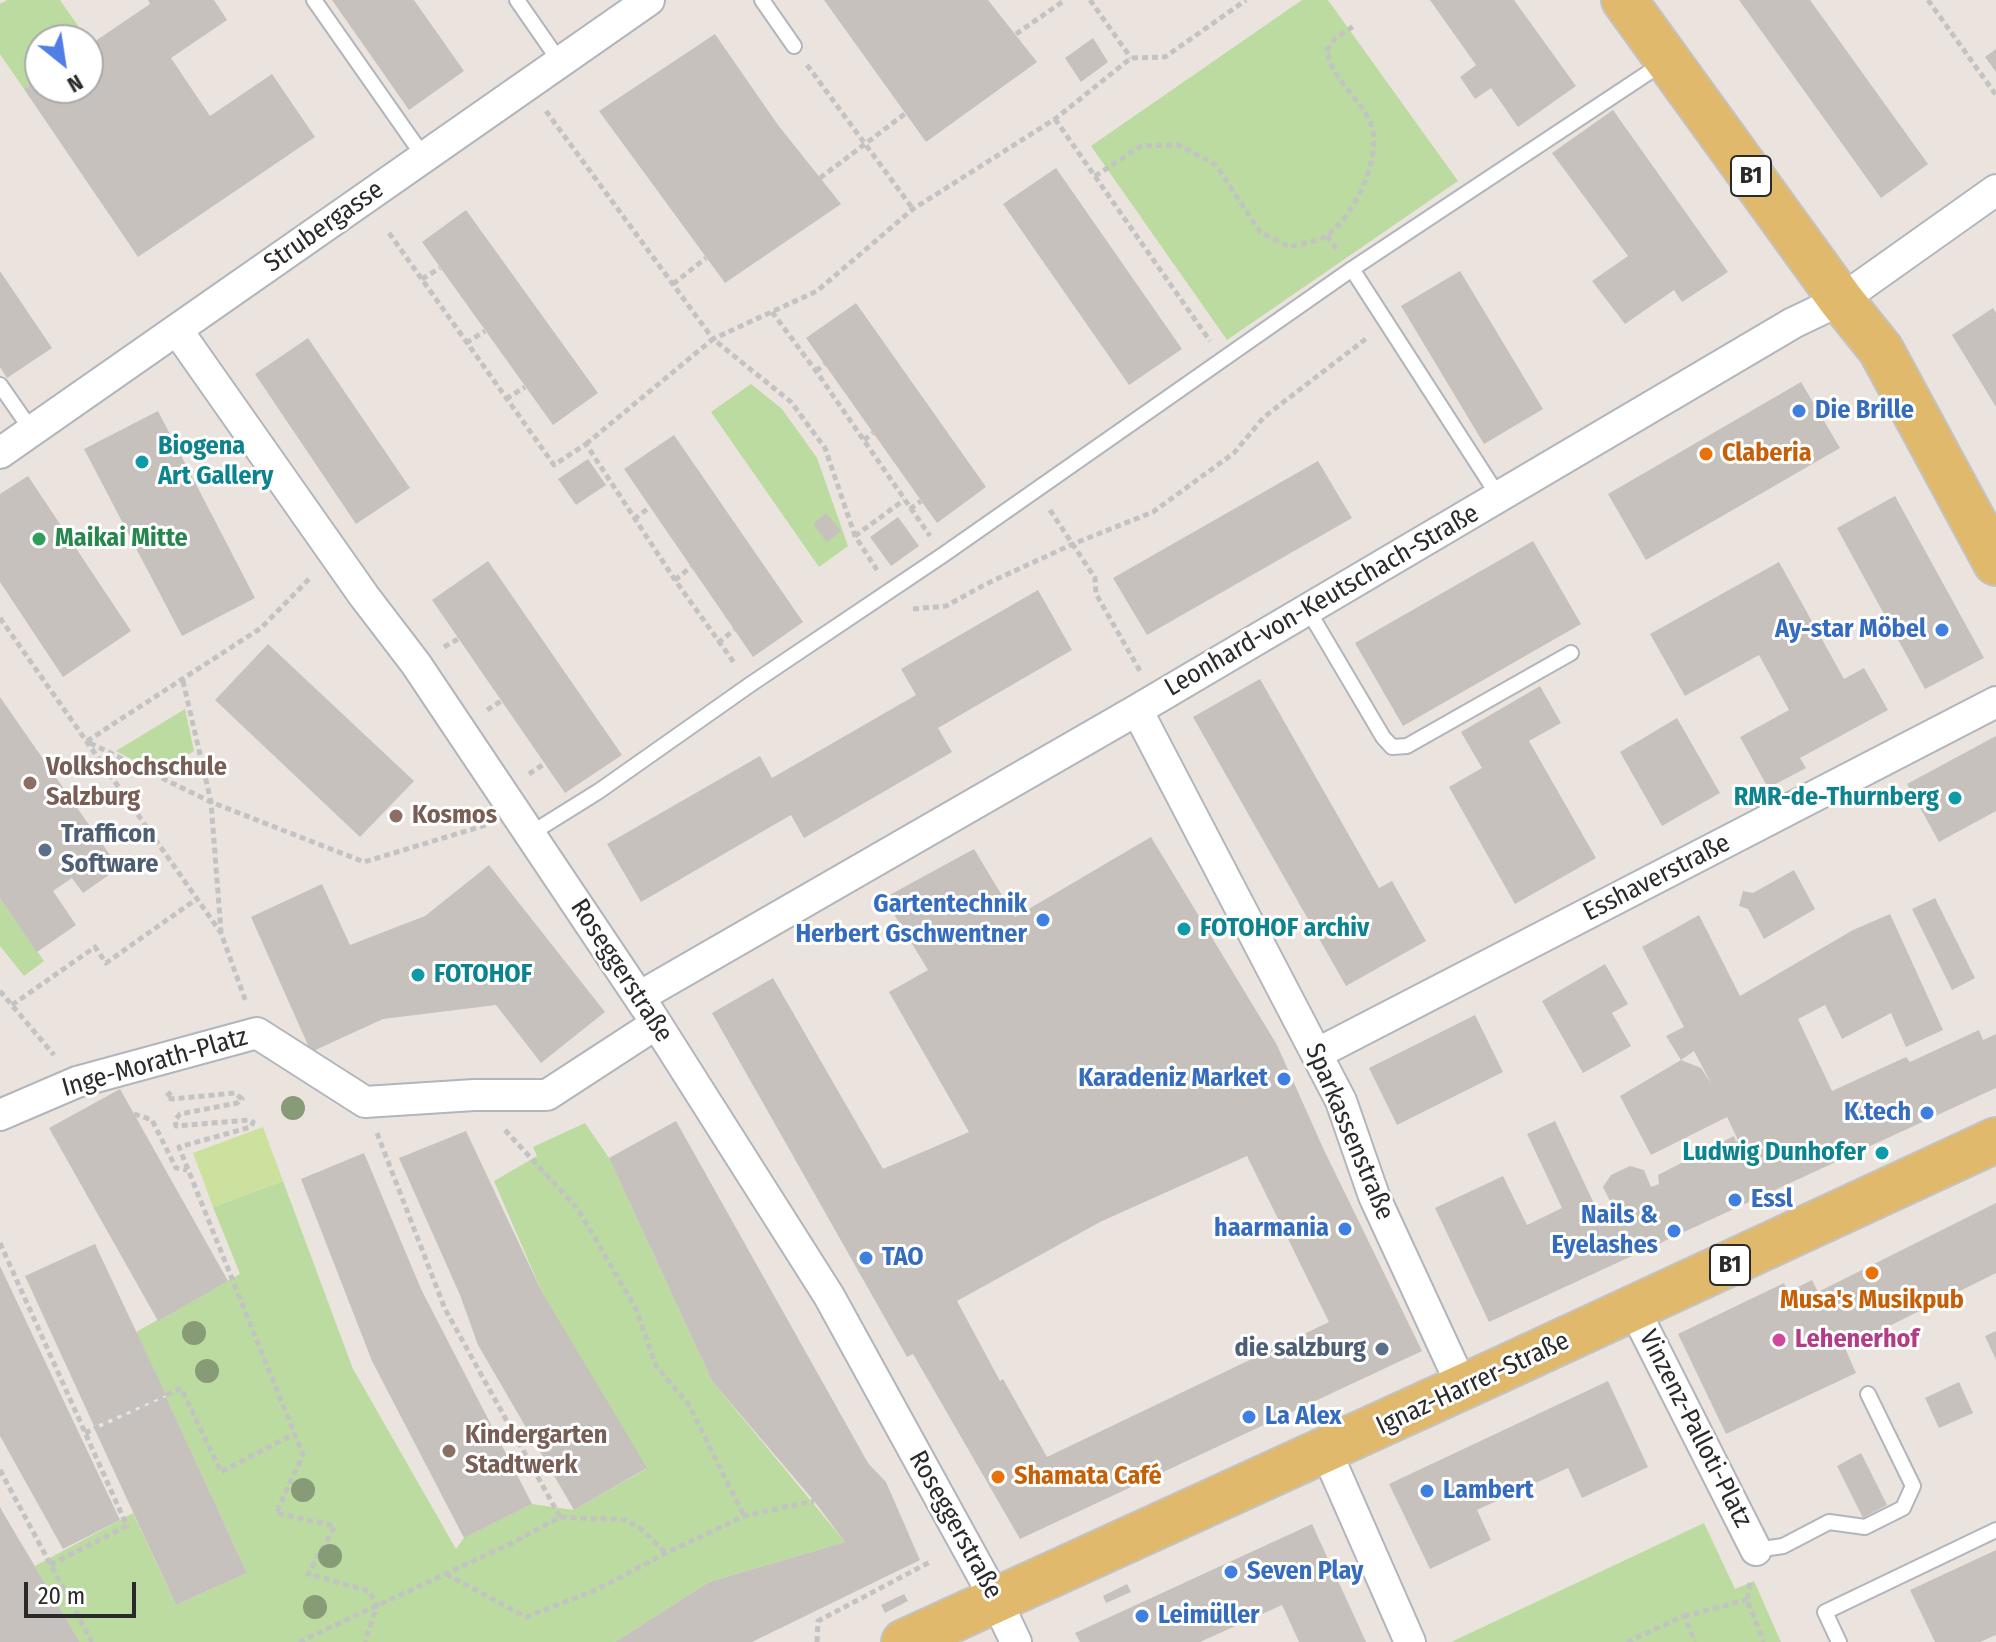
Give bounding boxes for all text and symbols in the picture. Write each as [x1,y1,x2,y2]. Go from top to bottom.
north arrow [24,24,104,104]
text: N [63,68,88,98]
road number: B1 [1731,156,1771,196]
street label: Strubergasse [258,174,390,280]
place label: Die Brille [1815,395,1914,427]
marker: Die Brille [1790,402,1808,420]
place label: Biogena Art Gallery [158,431,273,492]
place label: Claberia [1722,438,1812,470]
marker: Claberia [1697,445,1715,463]
marker: Biogena Art Gallery [133,453,151,471]
street label: Leonhard-von-Keutschach-Straße [1160,498,1484,704]
place label: Maikai Mitte [55,523,188,555]
marker: Maikai Mitte [30,530,48,548]
place label: Ay-star Möbel [1775,614,1926,646]
marker: Ay-star Möbel [1933,621,1951,639]
place label: Volkshochschule Salzburg [46,752,227,814]
marker: Volkshochschule Salzburg [21,774,39,792]
place label: RMR-de-Thurnberg [1734,782,1939,814]
marker: RMR-de-Thurnberg [1946,789,1964,807]
place label: Kosmos [412,800,497,832]
marker: Kosmos [387,807,405,825]
place label: Trafficon Software [61,819,158,880]
street label: Esshaverstraße [1578,828,1736,928]
marker: Trafficon Software [36,841,54,859]
place label: Gartentechnik Herbert Gschwentner [795,889,1027,950]
street label: Roseggerstraße [563,894,679,1048]
marker: Gartentechnik Herbert Gschwentner [1034,911,1052,929]
place label: FOTOHOF archiv [1200,913,1369,945]
marker: FOTOHOF archiv [1175,920,1193,938]
place label: FOTOHOF [434,959,532,991]
marker: FOTOHOF [409,966,427,984]
street label: Inge-Morath-Platz [59,1022,251,1104]
street label: Sparkassenstraße [1298,1039,1400,1225]
place label: Karadeniz Market [1078,1063,1268,1095]
marker: Karadeniz Market [1275,1070,1293,1088]
place label: K.tech [1844,1097,1911,1129]
marker: K.tech [1918,1104,1936,1122]
place label: Ludwig Dunhofer [1683,1137,1866,1169]
marker: Ludwig Dunhofer [1873,1144,1891,1162]
place label: Essl [1751,1184,1793,1216]
marker: Essl [1726,1191,1744,1209]
place label: Nails & Eyelashes [1552,1200,1658,1262]
place label: haarmania [1214,1213,1329,1245]
marker: haarmania [1336,1220,1354,1238]
marker: Nails & Eyelashes [1665,1222,1683,1240]
place label: TAO [882,1242,924,1274]
road number: B1 [1710,1245,1750,1285]
marker: TAO [857,1249,875,1267]
marker: Musa's Musikpub [1863,1264,1881,1282]
place label: Musa's Musikpub [1780,1285,1964,1317]
place label: Lehenerhof [1795,1324,1919,1356]
street label: Vinzenz-Palloti-Platz [1632,1325,1758,1533]
street label: Ignaz-Harrer-Straße [1372,1326,1574,1442]
marker: Lehenerhof [1770,1331,1788,1349]
place label: die salzburg [1235,1333,1366,1365]
marker: die salzburg [1373,1340,1391,1358]
place label: La Alex [1265,1401,1341,1433]
marker: La Alex [1240,1408,1258,1426]
place label: Kindergarten Stadtwerk [465,1420,607,1482]
marker: Kindergarten Stadtwerk [440,1442,458,1460]
street label: Roseggerstraße [902,1446,1008,1604]
place label: Shamata Café [1014,1461,1162,1493]
marker: Shamata Café [989,1468,1007,1486]
place label: Lambert [1443,1475,1534,1507]
marker: Lambert [1418,1482,1436,1500]
place label: Seven Play [1247,1556,1363,1588]
marker: Seven Play [1222,1563,1240,1581]
scale bar [28,1566,140,1616]
text: 20 m [38,1582,85,1610]
place label: Leimüller [1158,1600,1260,1632]
marker: Leimüller [1133,1607,1151,1625]

